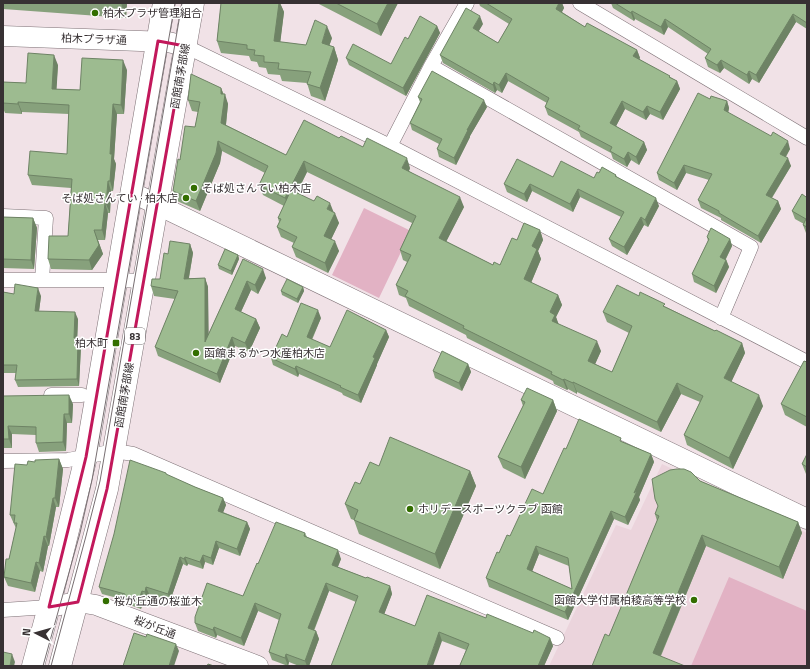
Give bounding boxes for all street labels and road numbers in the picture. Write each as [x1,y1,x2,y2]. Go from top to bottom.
street label: 柏木プラザ通 [61,30,127,48]
street label: 函館南茅部線 [166,42,194,110]
road number: 83 [125,328,145,344]
street label: 函館南茅部線 [110,361,138,429]
street label: 桜が丘通 [132,612,178,642]

